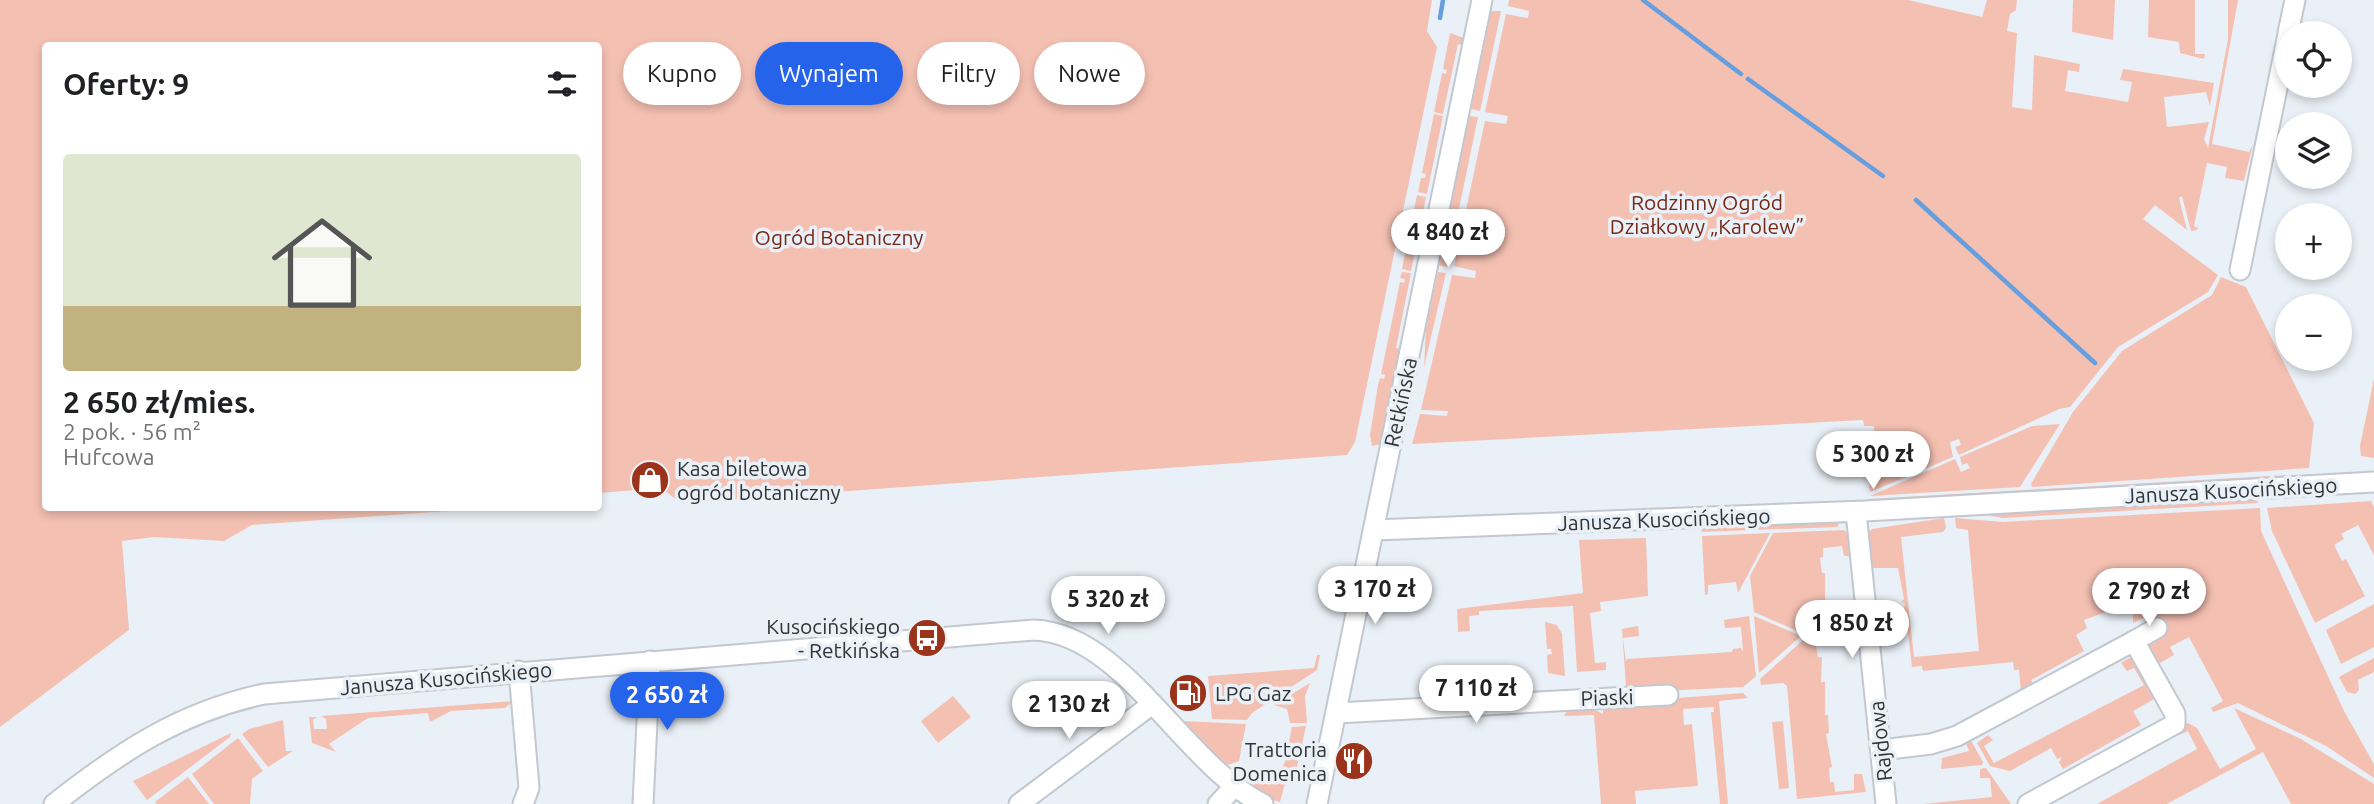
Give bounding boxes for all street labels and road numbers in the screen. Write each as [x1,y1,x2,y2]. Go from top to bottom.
street label: Retkińska [1379,355,1421,449]
street label: Janusza Kusocińskiego [2124,472,2338,508]
street label: Janusza Kusocińskiego [1557,503,1771,535]
street label: Janusza Kusocińskiego [339,657,553,699]
street label: Piaski [1580,684,1634,710]
street label: Rajdowa [1864,700,1896,782]

